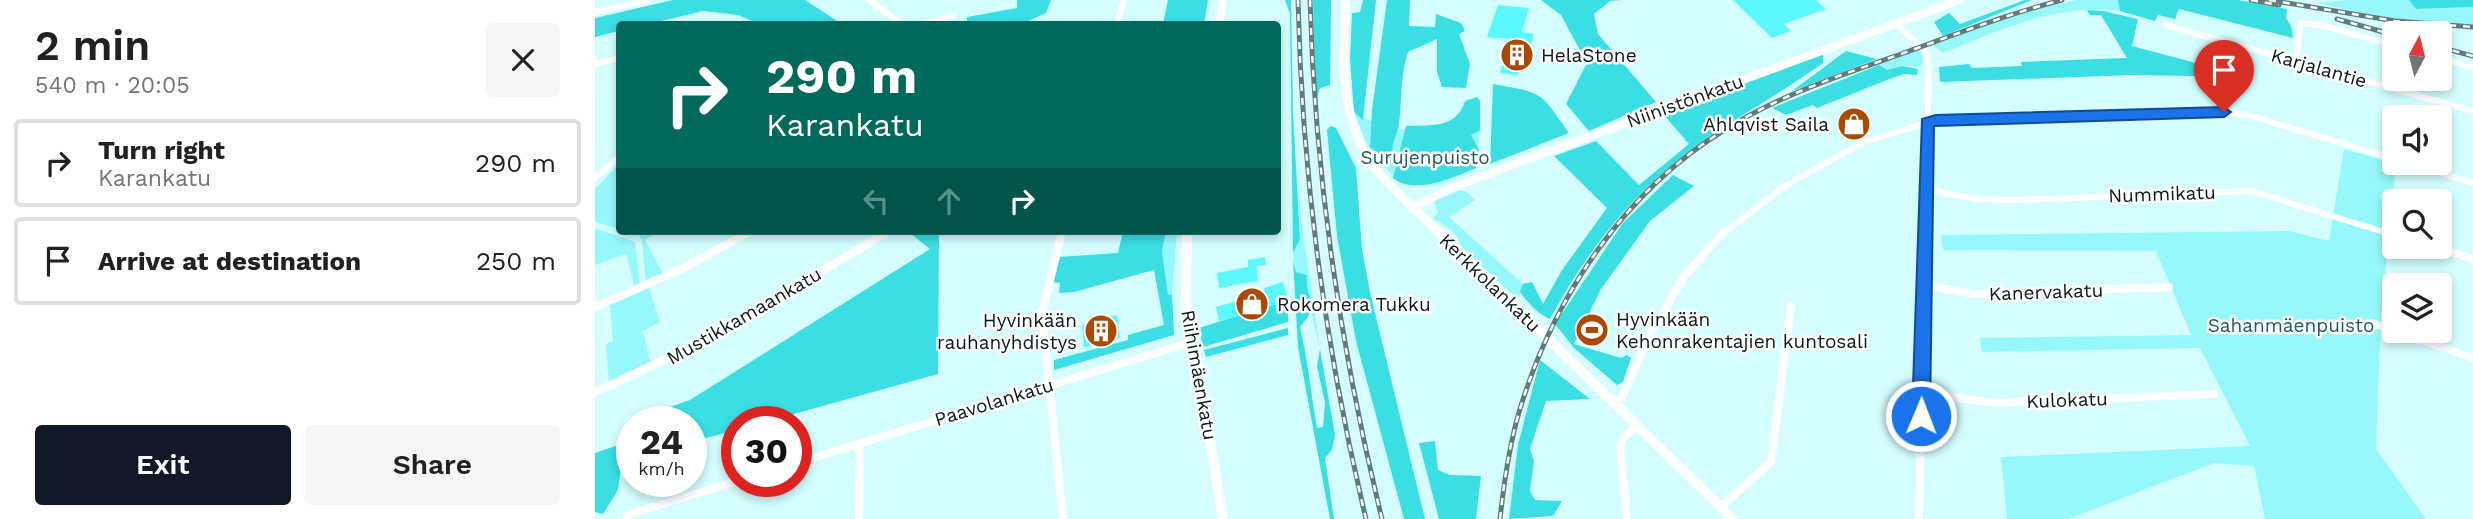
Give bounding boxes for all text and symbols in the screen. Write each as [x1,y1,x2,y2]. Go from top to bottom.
text: 2 min [35,21,150,70]
north arrow [2382,21,2452,91]
map controls [2382,21,2452,343]
button: close [486,23,560,97]
building icon: HelaStone [1498,36,1536,74]
pin [2194,40,2254,112]
street label: Karjalantie [2268,43,2370,93]
place label: HelaStone [1541,44,1637,67]
text: 290 m [766,47,917,105]
icon: right [651,49,742,140]
icon: arrive [2205,51,2243,89]
street label: Niinistönkatu [1623,69,1747,133]
text: 540 m · 20:05 [35,72,190,99]
shop icon: Ahlqvist Saila [1835,105,1873,143]
button: sound [2382,105,2452,175]
text: Karankatu [766,106,924,144]
place label: Ahlqvist Saila [1703,113,1829,136]
text: Turn right [98,135,225,165]
icon: right [39,144,77,182]
park label: Surujenpuisto [1360,146,1490,169]
text: 290 m [475,148,556,178]
text: Karankatu [98,165,211,192]
street label: Nummikatu [2108,181,2216,207]
icon: left [857,182,895,220]
icon: ahead [930,182,968,220]
icon: right [1003,182,1041,220]
button: search [2382,189,2452,259]
street label: Kerkkolankatu [1435,229,1545,337]
icon: arrive [39,242,77,280]
text: Arrive at destination [98,246,361,276]
text: 250 m [476,246,556,276]
street label: Mustikkamaankatu [662,262,826,370]
button: layers [2382,273,2452,343]
street label: Kanervakatu [1988,279,2104,305]
shop icon: Rokomera Tukku [1233,285,1271,323]
place label: Rokomera Tukku [1277,293,1431,316]
street label: Riihimäenkatu [1176,308,1222,442]
place label: Hyvinkään Kehonrakentajien kuntosali [1616,308,1868,353]
place label: Hyvinkään rauhanyhdistys [937,309,1077,354]
sports icon: Hyvinkään Kehonrakentajien kuntosali [1573,311,1611,349]
building icon: Hyvinkään rauhanyhdistys [1082,312,1120,350]
park label: Sahanmäenpuisto [2208,314,2374,337]
street label: Paavolankatu [932,373,1056,431]
position arrow [1884,379,1958,453]
street label: Kulokatu [2026,387,2108,413]
speed limit sign: 30 [721,406,812,497]
text: 24 [640,421,683,463]
button: Exit [35,425,291,505]
button: Share [305,425,560,505]
text: km/h [638,458,685,479]

